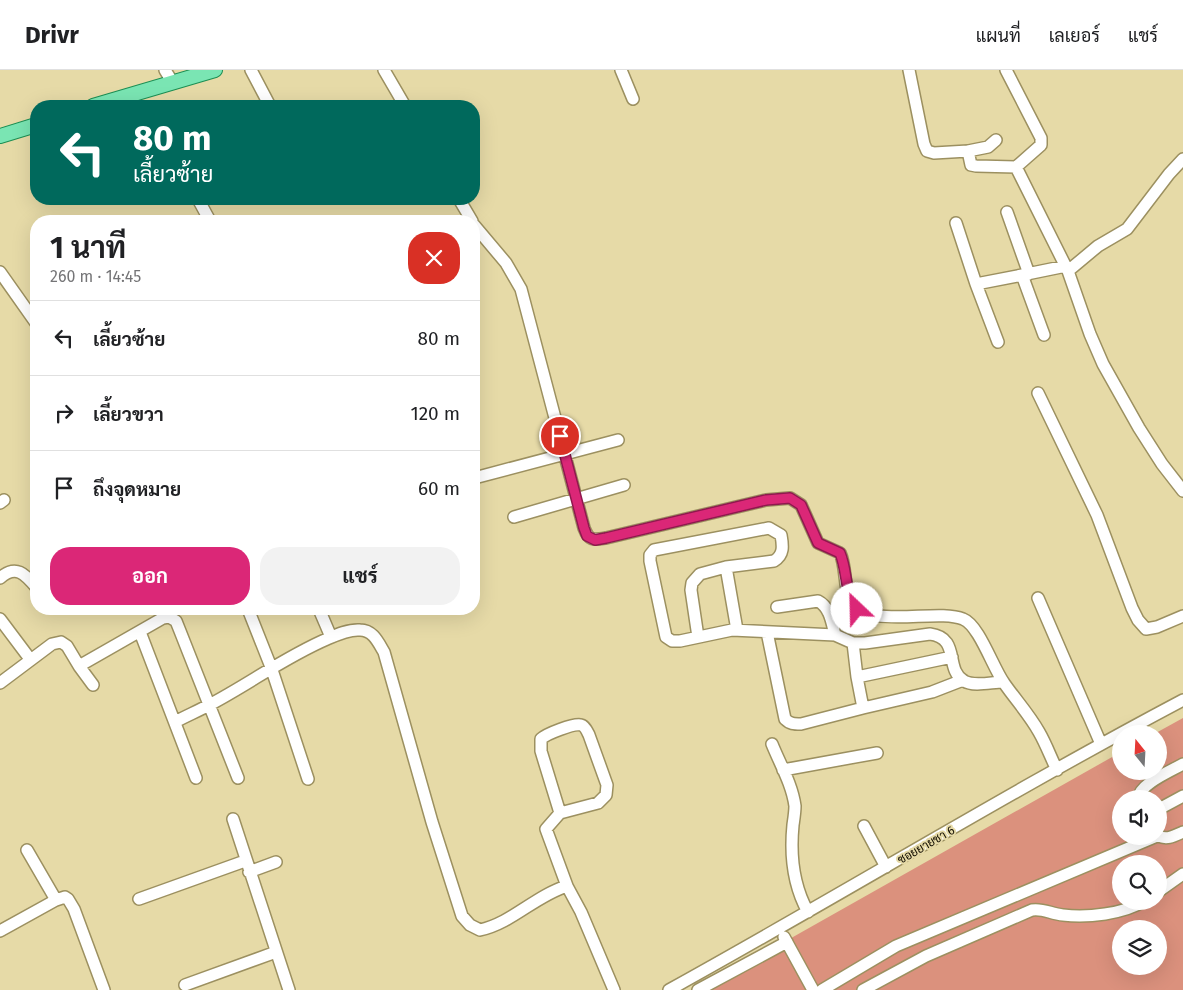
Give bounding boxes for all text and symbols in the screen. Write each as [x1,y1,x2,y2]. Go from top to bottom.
text: Drivr [25,21,79,49]
text: แผนที่ [976,25,1021,47]
text: เลเยอร์ [1049,25,1100,47]
text: แชร์ [1128,25,1158,47]
text: 80 m [133,117,212,159]
icon: left [50,120,115,185]
text: เลี้ยวซ้าย [133,161,213,188]
text: 1 นาที [50,230,126,266]
button: close [408,232,460,284]
text: 260 m · 14:45 [50,267,141,286]
icon: left [50,324,78,352]
text: 80 m [418,327,460,350]
text: เลี้ยวซ้าย [93,328,165,351]
icon: right [50,399,78,427]
text: 120 m [410,402,460,425]
text: เลี้ยวขวา [93,403,164,426]
pin [539,415,581,457]
icon: arrive [546,422,574,450]
icon: arrive [50,474,78,502]
text: 60 m [418,477,460,500]
text: ถึงจุดหมาย [93,478,181,501]
button: ออก [50,547,250,605]
button: แชร์ [260,547,460,605]
position arrow [830,582,882,634]
north arrow [1112,725,1168,780]
map controls [1112,725,1167,975]
button: sound [1112,790,1167,845]
street label: ซอยยายชา 6 [895,823,957,867]
button: search [1112,855,1167,910]
button: layers [1112,920,1167,975]

